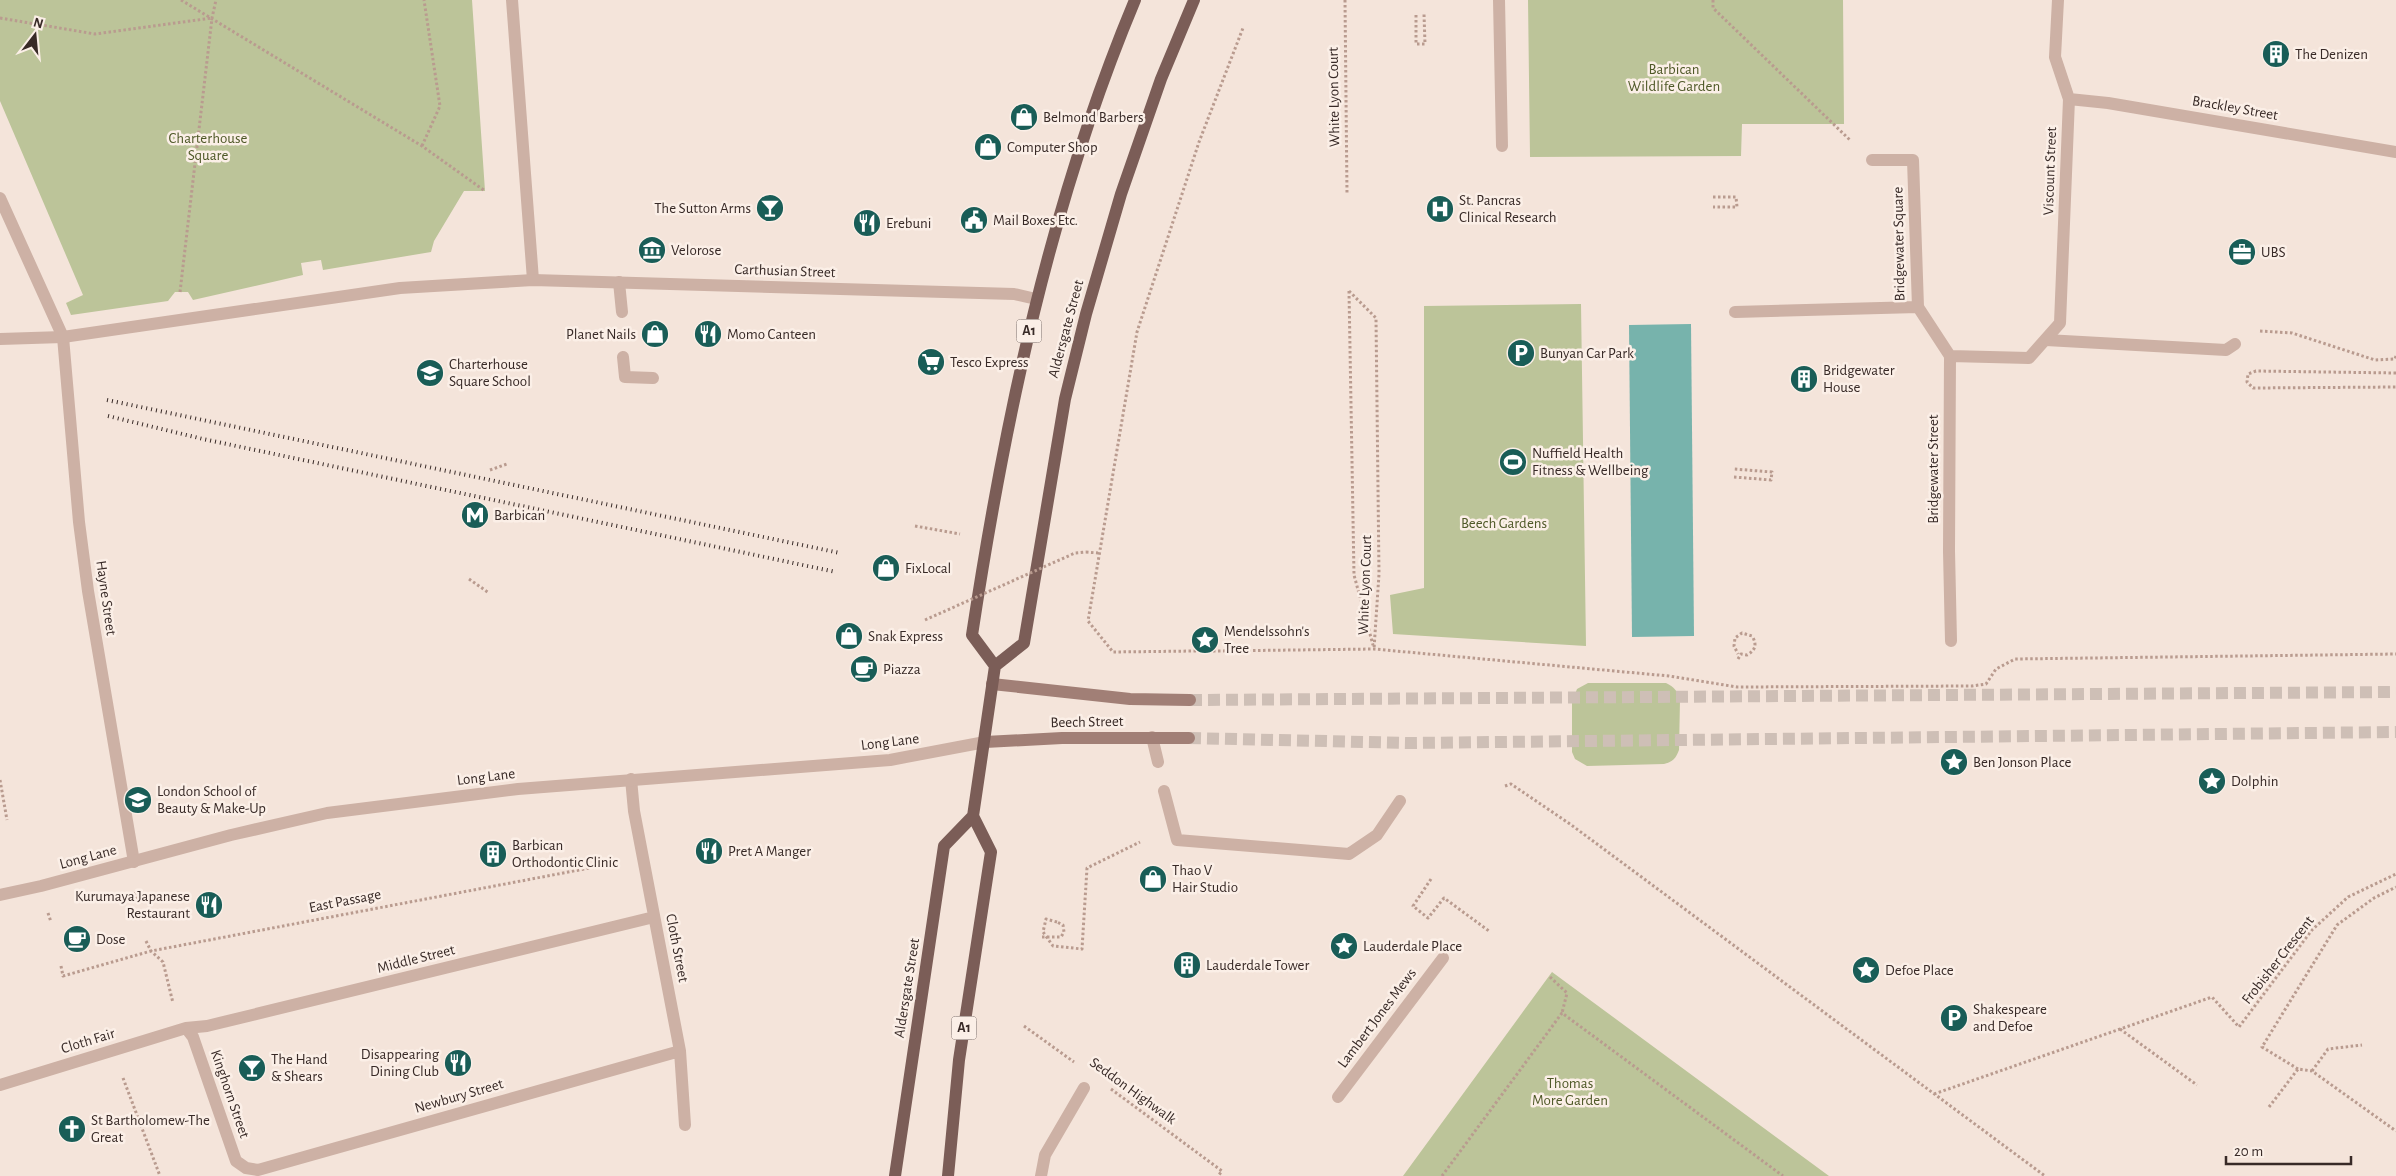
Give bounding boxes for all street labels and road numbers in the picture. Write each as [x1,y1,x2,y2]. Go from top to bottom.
street label: White Lyon Court [1326,47,1342,147]
street label: Brackley Street [2191,93,2279,123]
street label: Viscount Street [2041,126,2059,216]
street label: Bridgewater Square [1890,187,1907,301]
street label: Carthusian Street [734,262,836,280]
street label: Aldersgate Street [1046,278,1086,380]
road number: A1 [1016,320,1042,342]
street label: Bridgewater Street [1926,414,1941,524]
street label: White Lyon Court [1356,534,1374,635]
street label: Hayne Street [93,560,119,637]
street label: Beech Street [1050,714,1124,730]
street label: Long Lane [860,731,920,753]
street label: Long Lane [456,766,516,788]
street label: Long Lane [58,842,118,872]
street label: East Passage [308,887,382,915]
street label: Cloth Street [663,913,691,984]
street label: Frobisher Crescent [2239,913,2317,1007]
street label: Aldersgate Street [892,937,922,1039]
street label: Middle Street [376,942,457,976]
street label: Lambert Jones Mews [1335,966,1419,1070]
road number: A1 [952,1016,976,1040]
street label: Cloth Fair [59,1026,117,1056]
street label: Kinghorn Street [208,1048,252,1140]
street label: Seddon Highwalk [1087,1055,1179,1127]
street label: Newbury Street [413,1076,505,1116]

